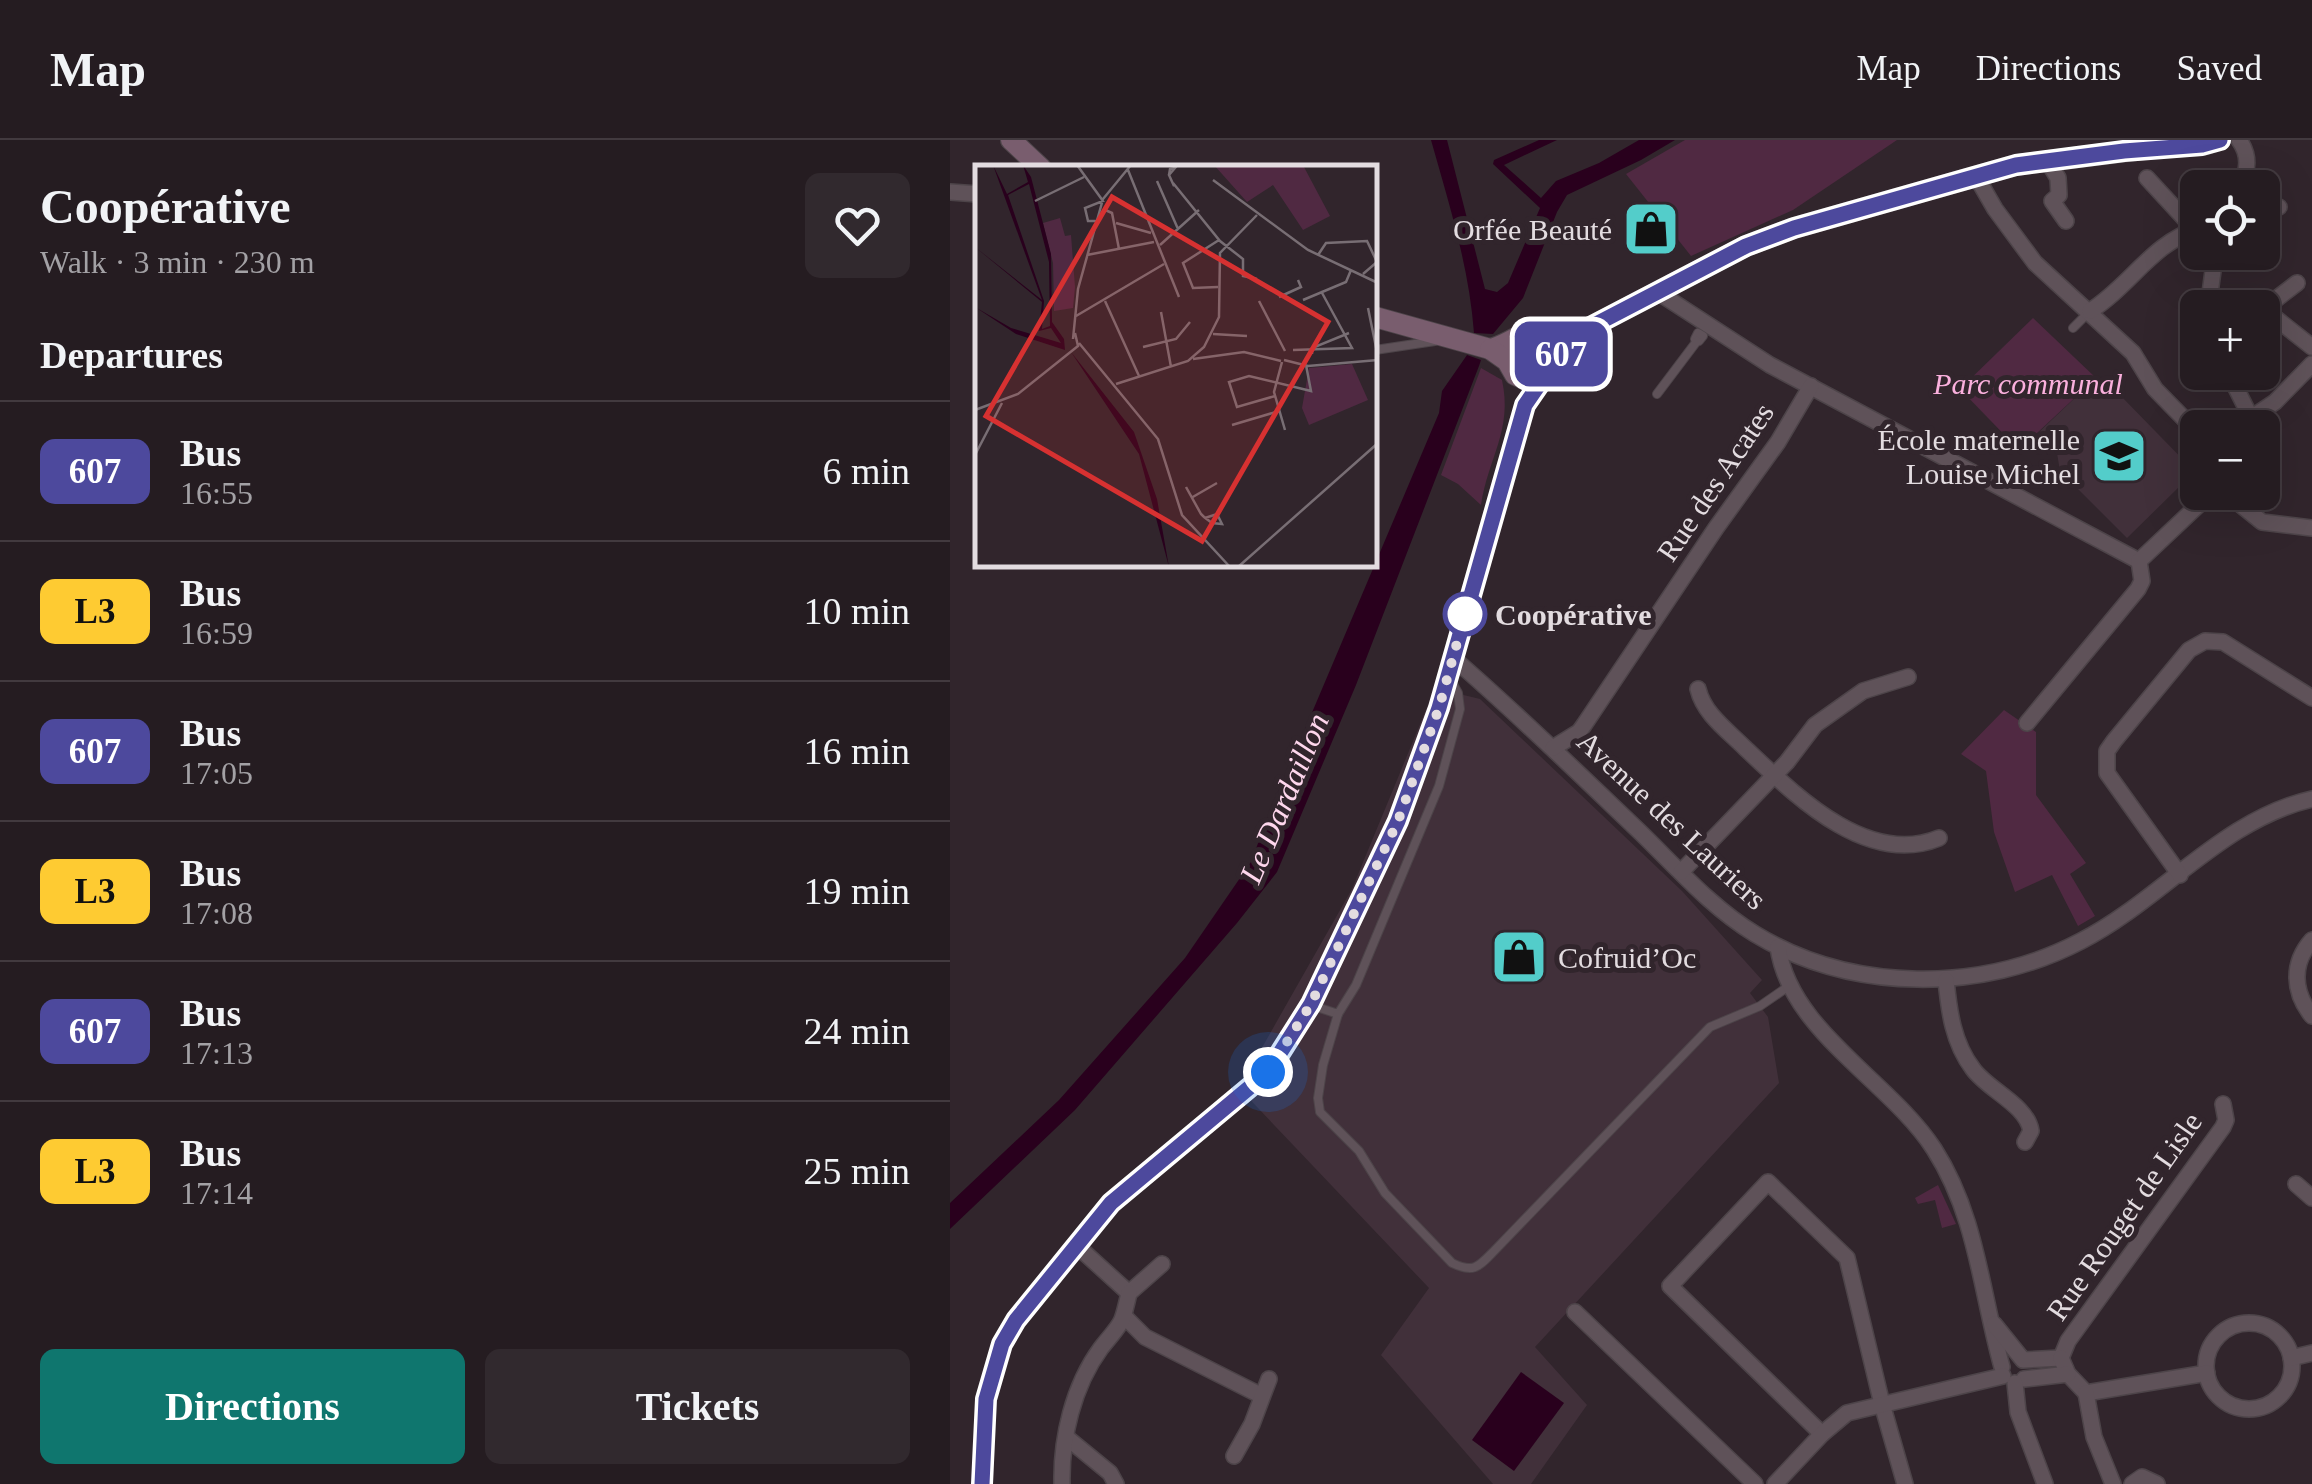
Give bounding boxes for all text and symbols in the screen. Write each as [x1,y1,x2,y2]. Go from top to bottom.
text: Map [50,43,146,96]
text: Map [1857,49,1921,88]
text: Directions [1976,49,2121,88]
text: Saved [2176,49,2262,88]
inset map [975,165,1378,568]
map controls [2180,170,2280,510]
button: locate [2180,170,2280,270]
button: heart [805,173,910,278]
text: Coopérative [40,180,291,233]
shop icon: Orfée Beauté [1621,199,1681,259]
place label: Orfée Beauté [1453,213,1612,246]
text: Walk · 3 min · 230 m [40,244,315,280]
button: + [2180,290,2280,390]
line badge: 607 [1504,322,1618,386]
text: Departures [40,334,223,376]
text: 607 [1535,335,1587,374]
park label: Parc communal [1932,367,2123,400]
street label: Rue des Acates [1650,397,1780,567]
button: − [2180,410,2280,510]
place label: École maternelle Louise Michel [1878,423,2080,490]
school or university icon: École maternelle Louise Michel [2089,426,2149,486]
text: Bus [180,432,241,474]
text: 6 min [822,450,910,492]
text: 607 [69,452,121,491]
text: 16:55 [180,475,253,511]
text: Bus [180,572,241,614]
text: 10 min [803,590,910,632]
text: L3 [75,592,115,631]
marker: Coopérative [1444,593,1486,635]
place label: Coopérative [1495,598,1652,631]
text: 16:59 [180,615,253,651]
water label: Le Dardaillon [1232,708,1336,889]
text: Bus [180,712,241,754]
street label: Avenue des Lauriers [1571,724,1773,916]
text: 16 min [803,730,910,772]
text: 607 [69,732,121,771]
text: 17:05 [180,755,253,791]
text: Bus [180,852,241,894]
text: 19 min [803,870,910,912]
text: L3 [75,872,115,911]
text: 17:08 [180,895,253,931]
shop icon: Cofruid’Oc [1489,927,1549,987]
place label: Cofruid’Oc [1558,941,1696,974]
text: Bus [180,992,241,1034]
text: 24 min [803,1010,910,1052]
text: 607 [69,1012,121,1051]
text: 17:13 [180,1035,253,1071]
your location [1243,1047,1293,1097]
street label: Rue Rouget de Lisle [2040,1106,2208,1326]
text: Bus [180,1132,241,1174]
text: 25 min [803,1150,910,1192]
text: L3 [75,1152,115,1191]
text: 17:14 [180,1175,253,1211]
button: Directions [40,1349,465,1464]
button: Tickets [485,1349,910,1464]

